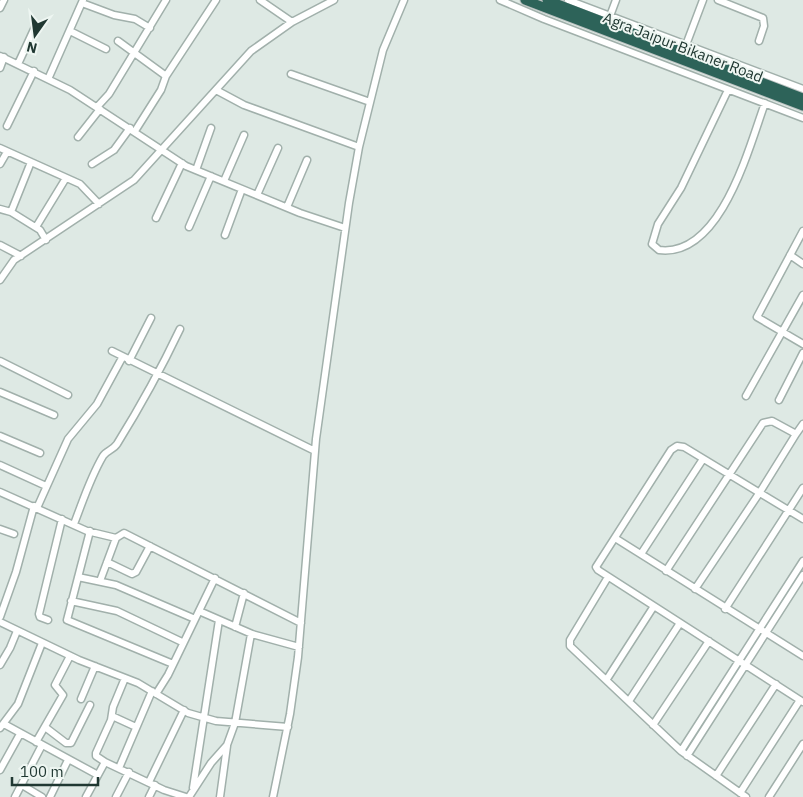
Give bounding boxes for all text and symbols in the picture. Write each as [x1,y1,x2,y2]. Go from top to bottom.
street label: Agra Jaipur Bikaner Road [600,8,766,86]
north arrow [10,10,60,60]
text: N [25,38,39,58]
scale bar [12,754,99,786]
text: 100 m [20,762,64,781]

